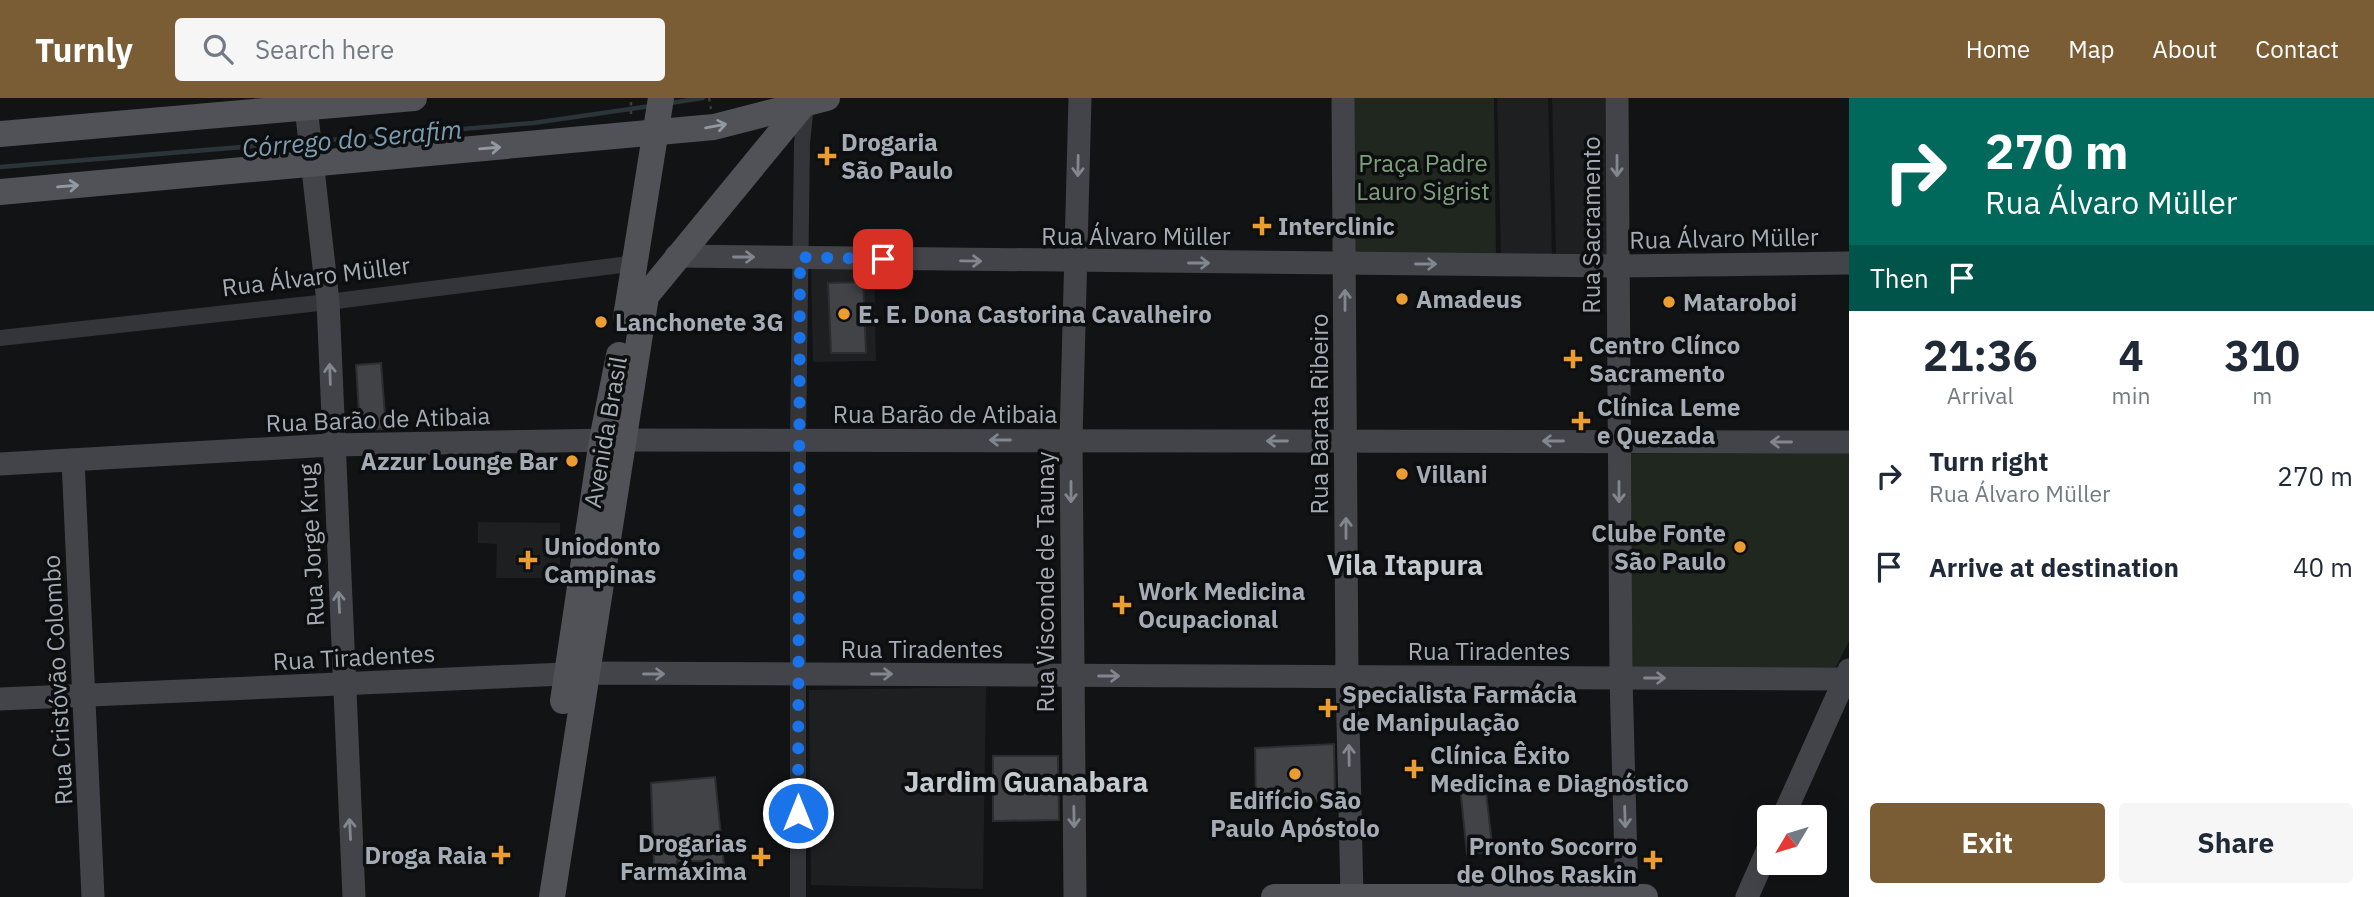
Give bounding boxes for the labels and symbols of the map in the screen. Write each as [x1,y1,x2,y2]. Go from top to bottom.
water label: Córrego do Serafim [241,111,463,165]
one-way arrow [704,119,727,132]
place label: Drogaria São Paulo [841,126,953,186]
street label: Rua Sacramento [1575,136,1607,314]
one-way arrow [478,141,501,154]
park label: Praça Padre Lauro Sigrist [1356,147,1490,207]
marker: Drogaria São Paulo [819,148,835,164]
one-way arrow [1071,154,1084,177]
one-way arrow [1610,154,1624,177]
one-way arrow [56,179,79,192]
place label: Interclinic [1278,210,1395,242]
marker: Interclinic [1252,216,1272,236]
street label: Rua Álvaro Müller [1041,220,1231,252]
street label: Rua Álvaro Müller [1629,220,1819,256]
pin [853,229,913,289]
street label: Rua Álvaro Müller [220,249,412,303]
one-way arrow [732,250,755,264]
one-way arrow [959,254,982,267]
one-way arrow [1187,256,1210,270]
one-way arrow [1414,258,1437,271]
place label: Amadeus [1416,283,1522,315]
place label: Mataroboi [1683,286,1797,318]
one-way arrow [1338,289,1352,312]
marker: Amadeus [1394,291,1410,307]
marker: Mataroboi [1661,294,1677,310]
place label: E. E. Dona Castorina Cavalheiro [858,298,1212,330]
place label: Lanchonete 3G [615,306,784,338]
marker: E. E. Dona Castorina Cavalheiro [836,306,852,322]
marker: Lanchonete 3G [593,314,609,330]
street label: Rua Barata Ribeiro [1303,314,1335,514]
place label: Centro Clínco Sacramento [1589,329,1740,389]
marker: Centro Clínco Sacramento [1563,349,1583,369]
street label: Avenida Brasil [576,354,634,510]
one-way arrow [323,363,336,386]
place label: Clínica Leme e Quezada [1597,391,1741,451]
street label: Rua Barão de Atibaia [833,398,1057,430]
street label: Rua Barão de Atibaia [265,399,491,439]
marker: Clínica Leme e Quezada [1571,411,1591,431]
one-way arrow [989,433,1012,447]
one-way arrow [1266,434,1289,448]
one-way arrow [1542,434,1565,448]
one-way arrow [1770,435,1793,449]
place label: Azzur Lounge Bar [361,445,558,477]
street label: Rua Visconde de Taunay [1029,451,1061,713]
marker: Azzur Lounge Bar [564,453,580,469]
place label: Villani [1416,458,1488,490]
street label: Rua Jorge Krug [291,463,331,627]
marker: Villani [1394,466,1410,482]
one-way arrow [1064,480,1078,503]
one-way arrow [1613,480,1626,503]
one-way arrow [1339,517,1353,540]
place label: Clube Fonte São Paulo [1591,517,1726,577]
place label: Uniodonto Campinas [544,530,660,590]
marker: Clube Fonte São Paulo [1732,539,1748,555]
district label: Vila Itapura [1327,546,1483,583]
marker: Uniodonto Campinas [518,550,538,570]
street label: Rua Cristóvão Colombo [34,554,80,806]
place label: Work Medicina Ocupacional [1138,575,1305,635]
one-way arrow [333,590,346,613]
marker: Work Medicina Ocupacional [1112,595,1132,615]
street label: Rua Tiradentes [841,633,1003,665]
street label: Rua Tiradentes [1408,635,1570,667]
street label: Rua Tiradentes [272,637,436,677]
one-way arrow [643,667,666,681]
one-way arrow [870,668,893,681]
one-way arrow [1098,669,1121,683]
one-way arrow [1644,671,1667,685]
place label: Specialista Farmácia de Manipulação [1342,678,1577,738]
marker: Specialista Farmácia de Manipulação [1320,700,1336,716]
place label: Clínica Êxito Medicina e Diagnóstico [1430,739,1689,799]
one-way arrow [1342,744,1356,767]
marker: Clínica Êxito Medicina e Diagnóstico [1404,759,1424,779]
district label: Jardim Guanabara [904,763,1148,800]
marker: Edifício São Paulo Apóstolo [1287,766,1303,782]
position arrow [761,776,835,850]
place label: Edifício São Paulo Apóstolo [1210,784,1380,844]
one-way arrow [1067,805,1081,828]
one-way arrow [1618,805,1632,828]
north arrow [1757,805,1827,875]
one-way arrow [344,818,357,841]
place label: Drogarias Farmáxima [620,827,747,887]
place label: Pronto Socorro de Olhos Raskin [1457,830,1637,890]
place label: Droga Raia [365,839,487,871]
marker: Droga Raia [493,847,509,863]
marker: Drogarias Farmáxima [753,849,769,865]
marker: Pronto Socorro de Olhos Raskin [1643,850,1663,870]

